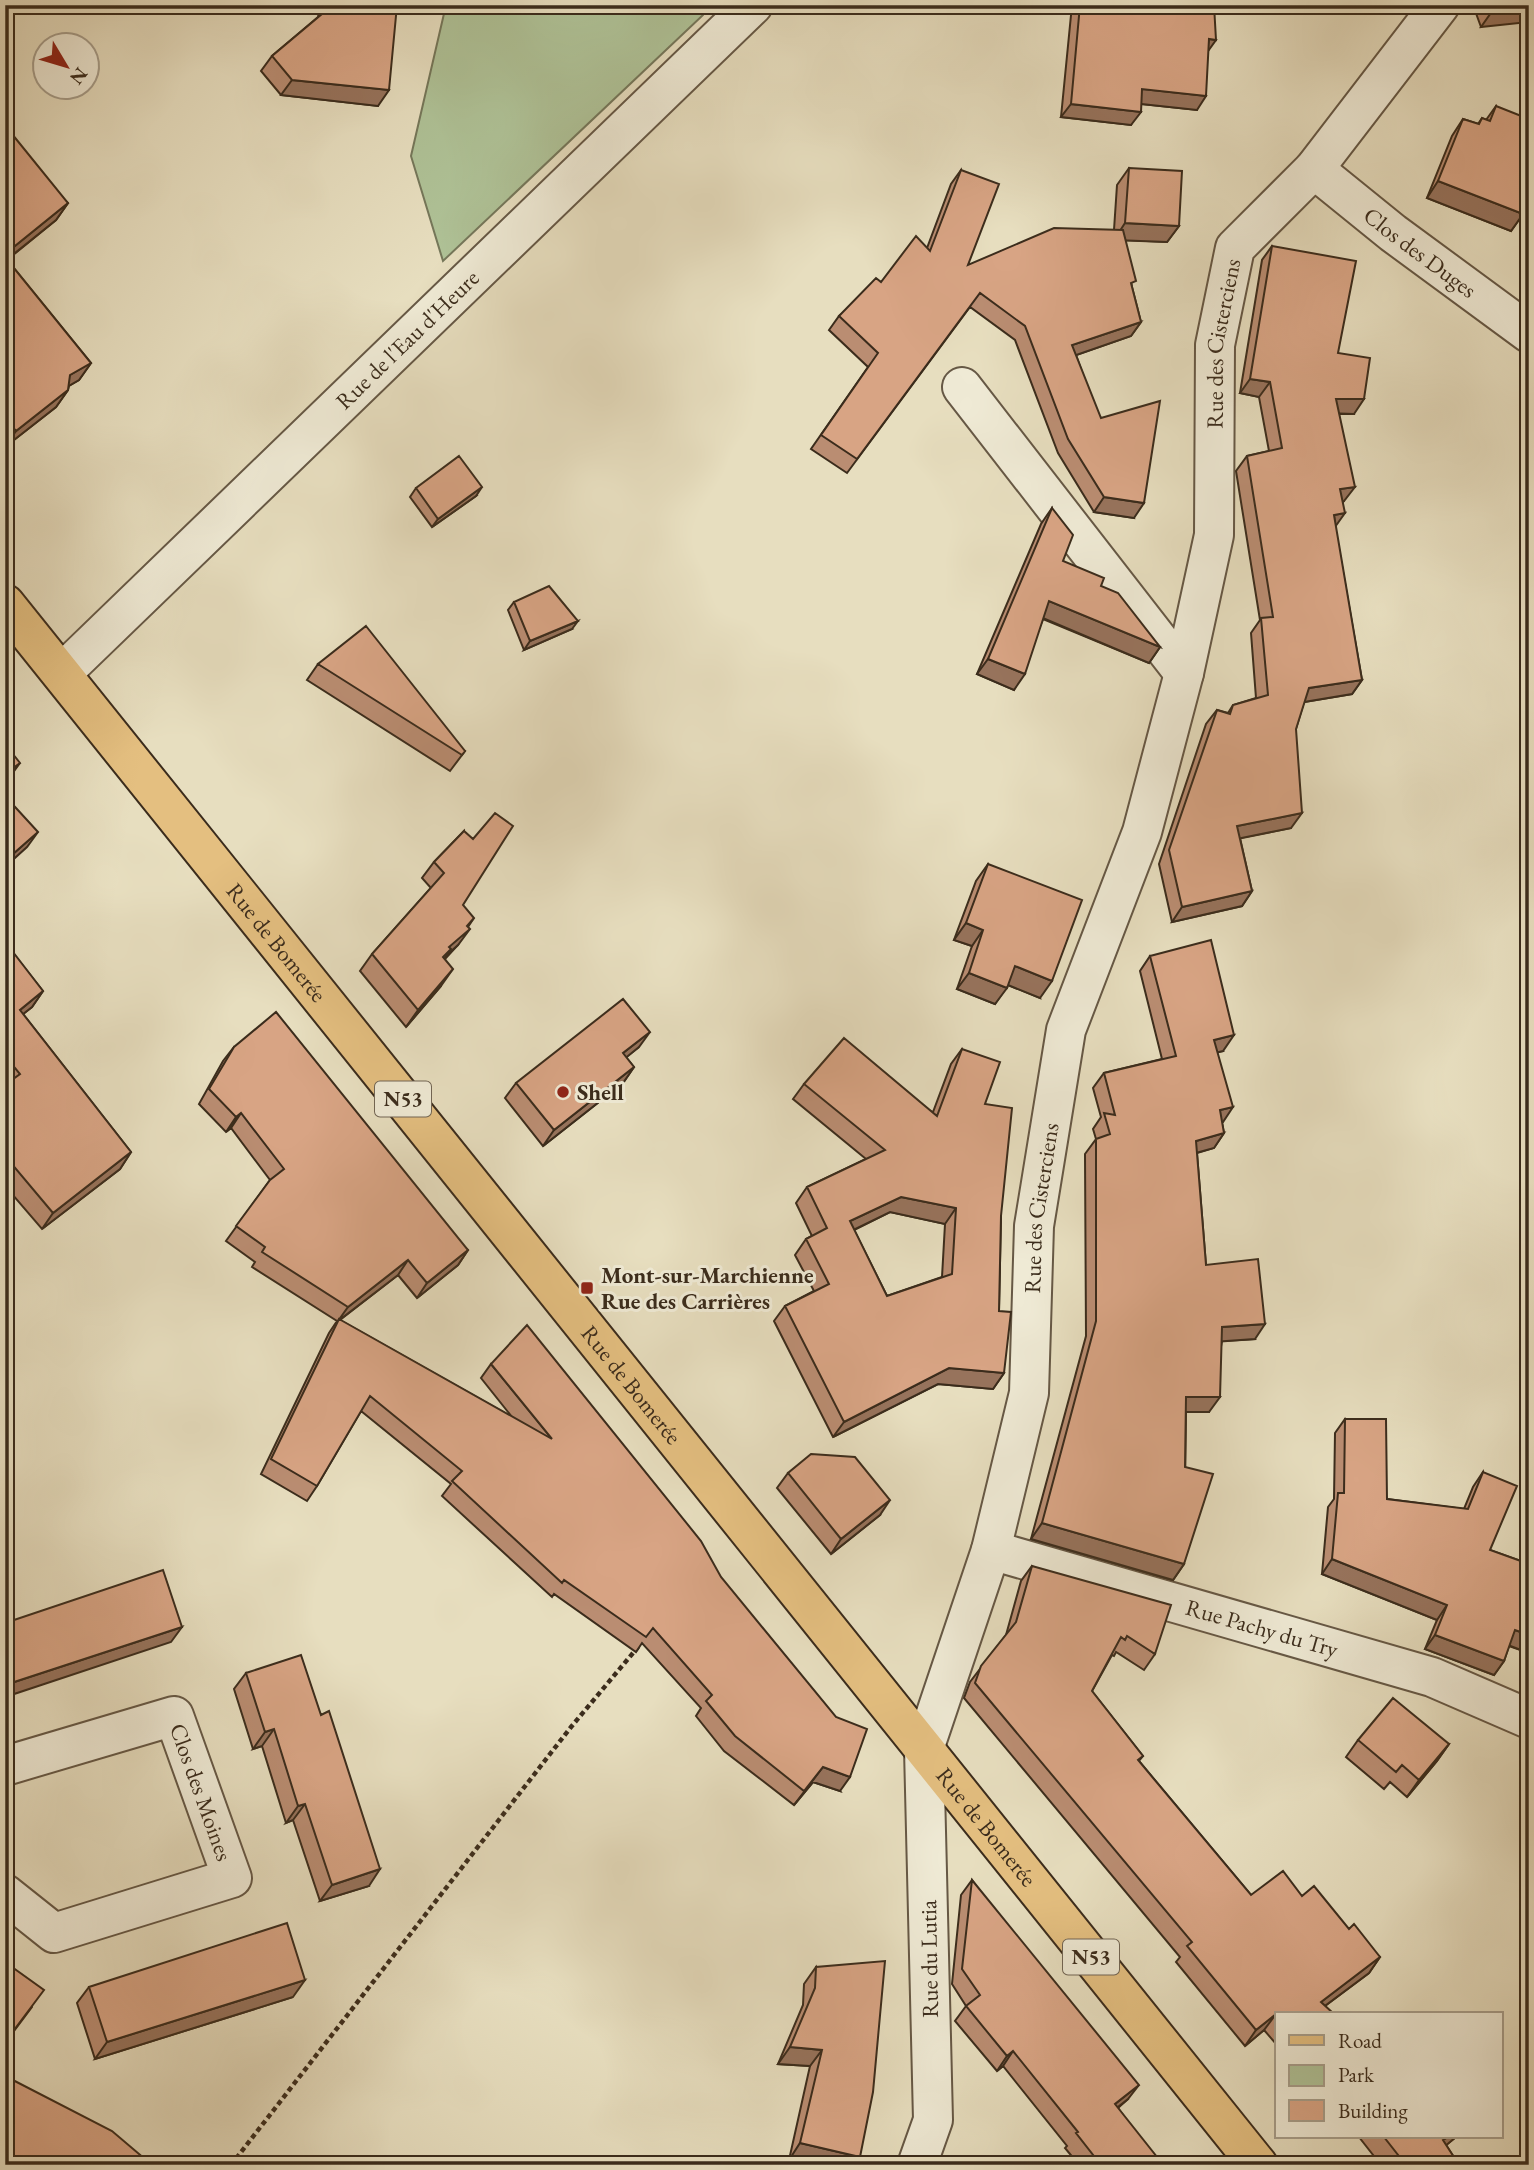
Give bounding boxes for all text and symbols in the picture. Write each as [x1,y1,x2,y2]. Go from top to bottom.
north arrow [32,32,102,102]
text: N [64,62,94,90]
street label: Clos des Duges [1357,200,1483,304]
street label: Rue des Cisterciens [1200,256,1247,429]
street label: Rue de l'Eau d'Heure [329,263,485,416]
street label: Rue de Bomerée [220,877,334,1008]
place label: Shell [577,1077,624,1107]
road number: N53 [375,1082,431,1116]
marker: Shell [555,1084,571,1100]
street label: Rue des Cisterciens [1017,1121,1066,1294]
place label: Mont-sur-Marchienne Rue des Carrières [601,1260,814,1316]
marker: Mont-sur-Marchienne Rue des Carrières [579,1280,595,1296]
street label: Rue de Bomerée [575,1319,689,1450]
street label: Rue Pachy du Try [1182,1592,1343,1664]
street label: Clos des Moines [163,1719,240,1865]
street label: Rue de Bomerée [930,1761,1043,1893]
street label: Rue du Lutia [913,1899,945,2018]
road number: N53 [1063,1940,1119,1974]
legend [1275,2012,1502,2138]
text: Road [1338,2027,1382,2054]
text: Park [1338,2061,1375,2088]
text: Building [1338,2097,1408,2124]

